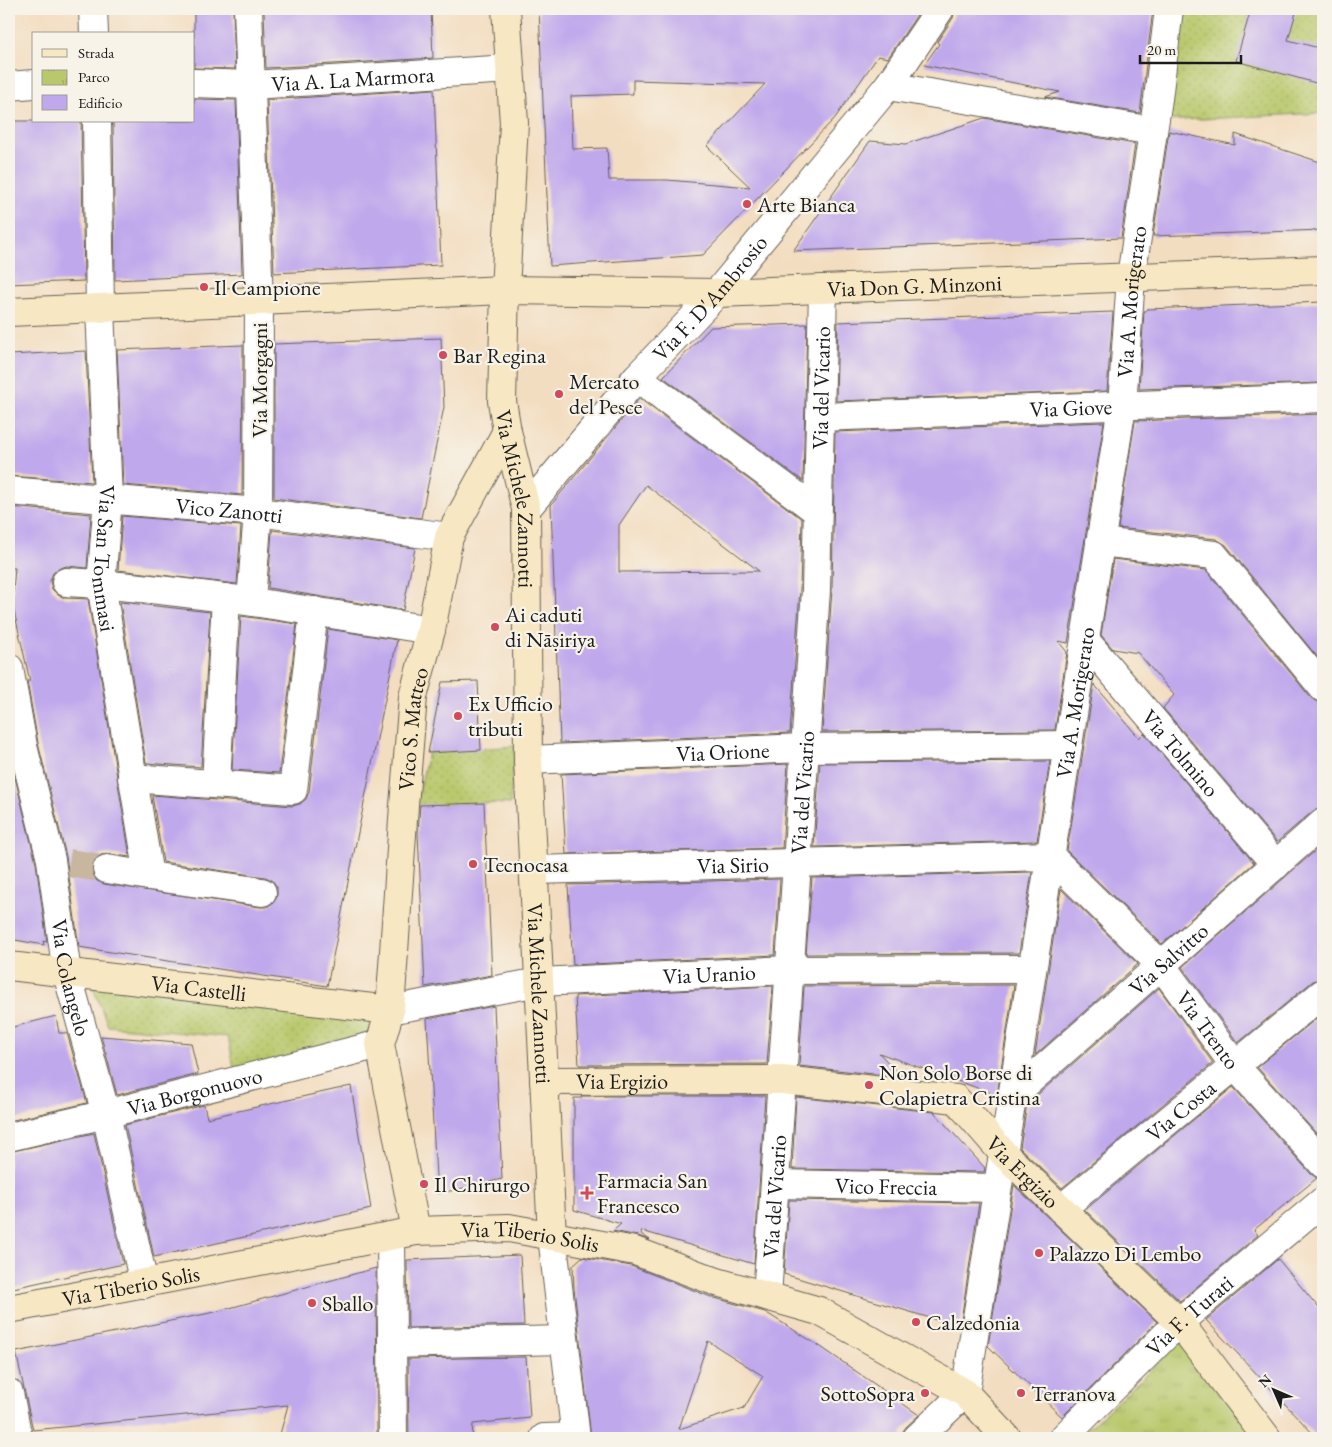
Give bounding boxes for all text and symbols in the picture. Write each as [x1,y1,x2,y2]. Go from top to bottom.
legend [32,32,195,122]
scale bar [1140,32,1241,64]
text: 20 m [1147,40,1176,59]
text: Strada [78,43,114,62]
street label: Via A. La Marmora [270,59,435,98]
text: Parco [78,67,110,86]
text: Edificio [78,93,122,112]
place label: Arte Bianca [756,190,856,219]
marker: Arte Bianca [741,198,753,210]
street label: Via A. Morigerato [1110,223,1153,379]
street label: Via F. D'Ambrosio [645,229,774,367]
street label: Via Don G. Minzoni [826,268,1002,303]
place label: Il Campione [214,273,321,302]
marker: Il Campione [198,281,210,293]
street label: Via Morgagni [245,322,274,438]
street label: Via del Vicario [805,326,837,450]
place label: Bar Regina [453,341,546,370]
marker: Bar Regina [437,349,449,361]
place label: Mercato del Pesce [569,367,643,421]
marker: Mercato del Pesce [553,388,565,400]
street label: Via Giove [1029,391,1113,424]
street label: Via Michele Zannotti [489,408,541,588]
street label: Via San Tommasi [85,485,123,634]
street label: Vico Zanotti [175,491,284,530]
place label: Ai caduti di Nāṣiriya [504,600,596,654]
marker: Ai caduti di Nāṣiriya [489,621,501,633]
street label: Via A. Morigerato [1049,625,1101,780]
street label: Vico S. Matteo [391,664,435,792]
place label: Ex Ufficio tributi [468,689,553,743]
street label: Via Tolmino [1135,703,1226,803]
marker: Ex Ufficio tributi [452,710,464,722]
street label: Via del Vicario [783,730,821,855]
street label: Via Orione [675,735,771,768]
street label: Via Sirio [696,849,770,880]
place label: Tecnocasa [483,850,568,879]
marker: Tecnocasa [467,858,479,870]
street label: Via Michele Zannotti [521,902,559,1084]
street label: Via Salvitto [1122,916,1214,1002]
street label: Via Colangelo [45,917,98,1039]
street label: Via Uranio [662,957,757,991]
street label: Via Castelli [149,968,248,1008]
street label: Via Trento [1170,985,1247,1075]
place label: Non Solo Borse di Colapietra Cristina [879,1058,1040,1112]
street label: Via Borgonuovo [124,1060,265,1123]
street label: Via Ergizio [576,1066,668,1095]
street label: Via Costa [1140,1073,1222,1148]
marker: Non Solo Borse di Colapietra Cristina [863,1079,875,1091]
street label: Via Ergizio [980,1129,1066,1214]
street label: Via del Vicario [755,1134,793,1259]
place label: Farmacia San Francesco [597,1166,708,1220]
place label: Il Chirurgo [434,1170,530,1199]
street label: Vico Freccia [835,1171,938,1201]
marker: Il Chirurgo [418,1178,430,1190]
marker: Farmacia San Francesco [581,1187,593,1199]
street label: Via Tiberio Solis [460,1214,601,1259]
place label: Palazzo Di Lembo [1049,1239,1202,1268]
marker: Palazzo Di Lembo [1033,1247,1045,1259]
street label: Via Tiberio Solis [59,1258,202,1313]
street label: Via F. Turati [1139,1268,1239,1362]
place label: Sballo [322,1289,373,1318]
marker: Sballo [306,1297,318,1309]
place label: Calzedonia [926,1308,1020,1337]
marker: Calzedonia [910,1316,922,1328]
north arrow [1250,1364,1300,1414]
text: N [1254,1370,1276,1391]
place label: SottoSopra [821,1379,915,1408]
place label: Terranova [1031,1379,1116,1408]
marker: SottoSopra [919,1387,931,1399]
marker: Terranova [1015,1387,1027,1399]

